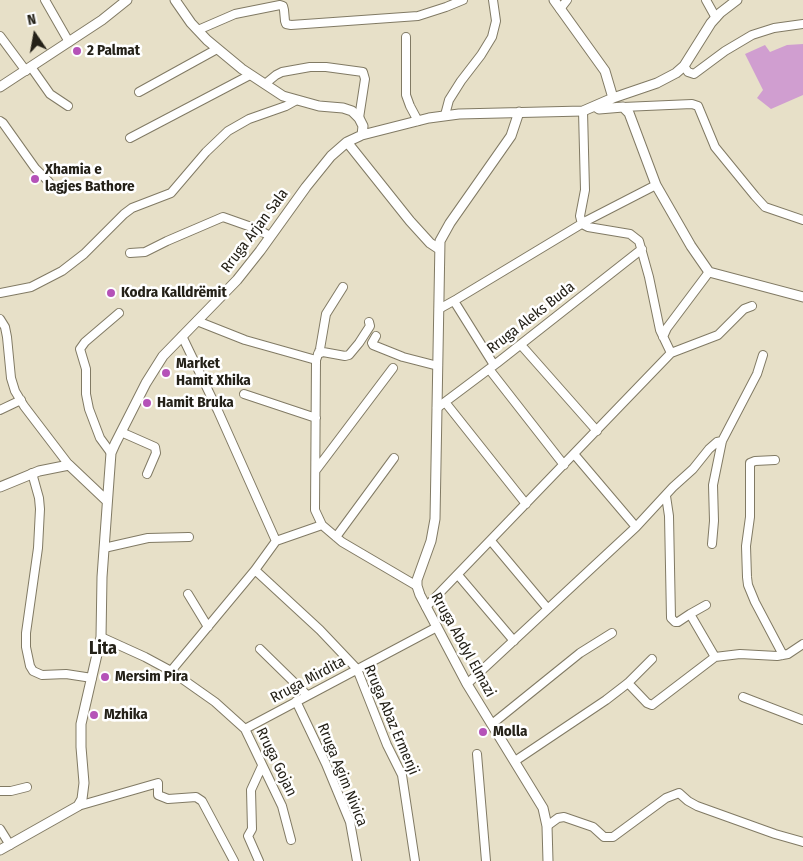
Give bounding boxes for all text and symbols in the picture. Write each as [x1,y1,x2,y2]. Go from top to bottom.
north arrow [10,10,60,60]
text: N [26,11,38,29]
place label: 2 Palmat [87,42,140,60]
marker: 2 Palmat [71,45,83,57]
place label: Xhamia e lagjes Bathore [45,161,135,196]
marker: Xhamia e lagjes Bathore [29,173,41,185]
street label: Rruga Arjan Sala [218,186,292,276]
street label: Rruga Aleks Buda [484,278,578,358]
place label: Kodra Kalldrëmit [121,284,227,302]
marker: Kodra Kalldrëmit [105,287,117,299]
place label: Market Hamit Xhika [176,355,251,390]
marker: Market Hamit Xhika [160,367,172,379]
place label: Hamit Bruka [157,394,234,412]
marker: Hamit Bruka [141,397,153,409]
street label: Rruga Abdyl Elmazi [427,590,499,700]
district label: Lita [89,638,117,660]
street label: Rruga Mirdita [268,653,348,707]
street label: Rruga Abaz Ermenji [360,662,422,778]
place label: Mersim Pira [115,668,188,686]
marker: Mersim Pira [99,671,111,683]
place label: Mzhika [104,706,148,724]
marker: Mzhika [88,709,100,721]
street label: Rruga Agim Nivica [313,721,371,829]
place label: Molla [493,723,527,741]
street label: Rruga Gojan [252,725,300,799]
marker: Molla [477,726,489,738]

